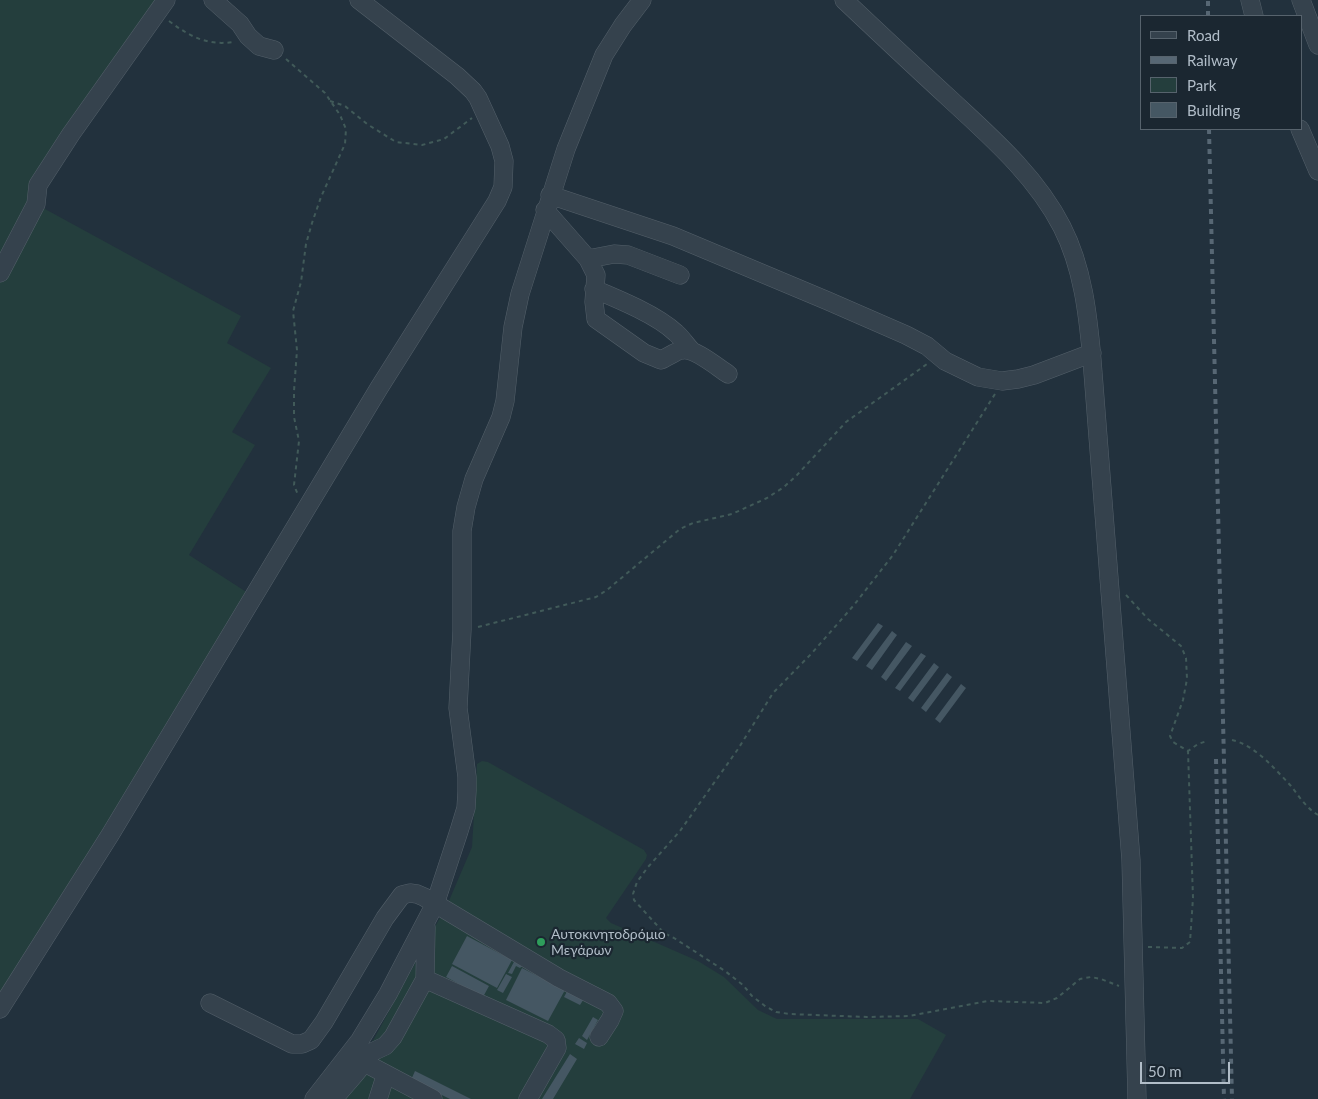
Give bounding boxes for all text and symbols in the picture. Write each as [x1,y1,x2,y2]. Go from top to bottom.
legend [1140,15,1303,130]
text: Road [1187,26,1220,44]
text: Railway [1187,51,1238,69]
text: Park [1187,76,1216,94]
text: Building [1187,101,1240,119]
place label: Αυτοκινητοδρόμιο Μεγάρων [551,926,666,959]
marker: Αυτοκινητοδρόμιο Μεγάρων [535,936,547,948]
scale bar [1143,1052,1233,1084]
text: 50 m [1148,1062,1182,1080]

